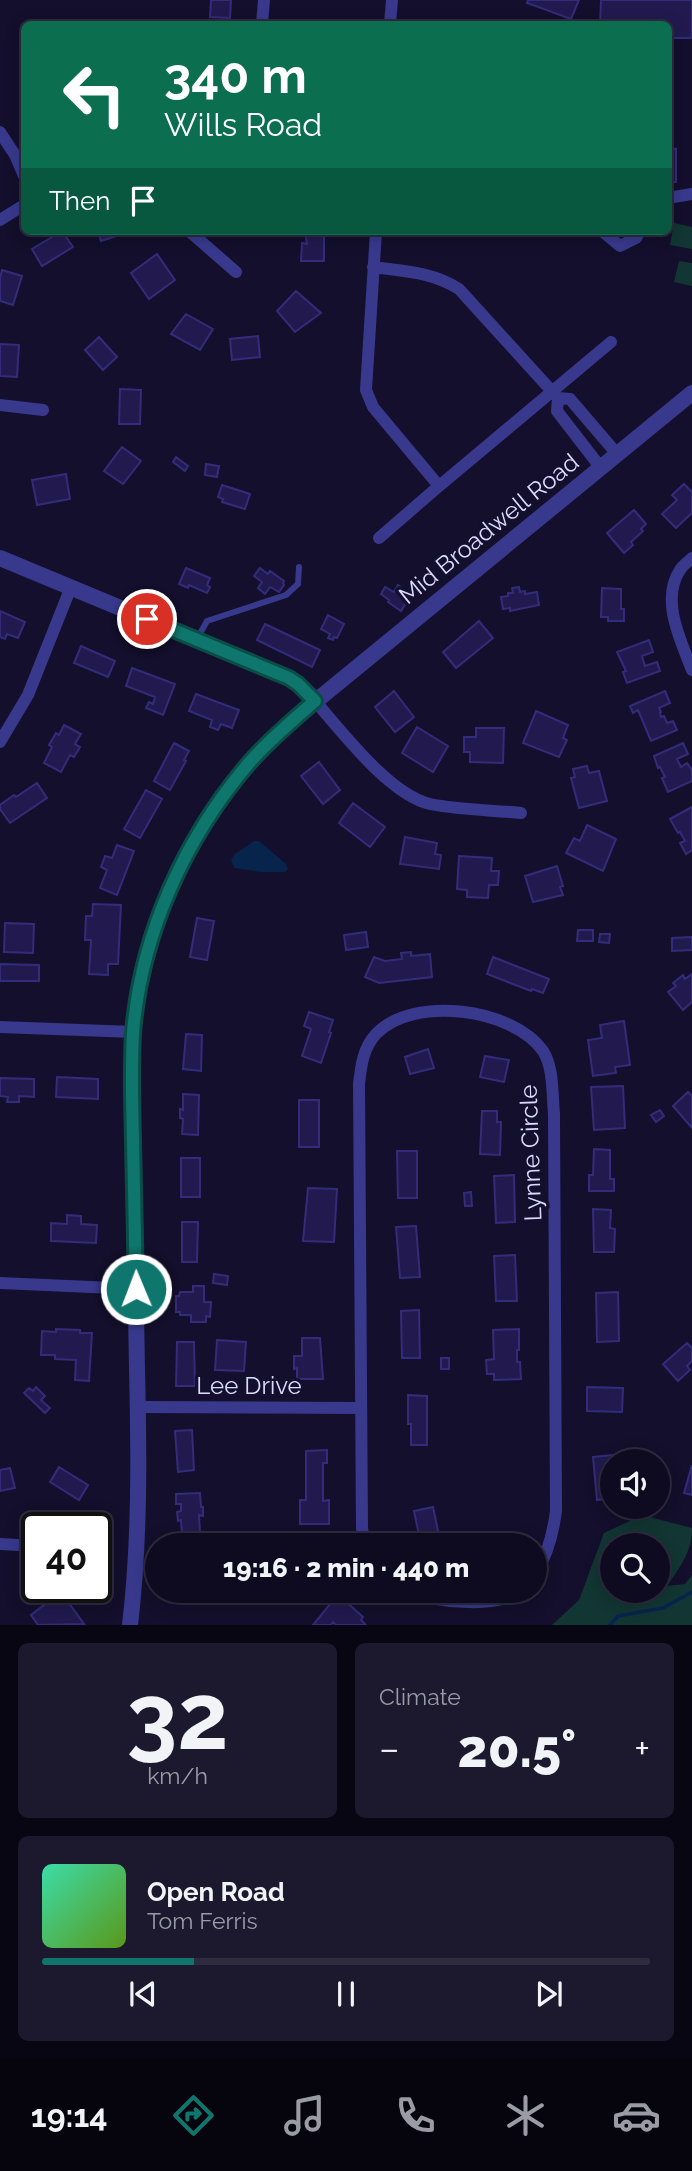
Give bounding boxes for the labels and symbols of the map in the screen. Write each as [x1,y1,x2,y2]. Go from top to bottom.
street label: Mid Broadwell Road [393,447,584,610]
pin [117,589,177,649]
street label: Lynne Circle [514,1084,547,1222]
position arrow [99,1252,173,1326]
street label: Lee Drive [196,1371,302,1400]
speed limit sign: 40 [21,1512,112,1603]

